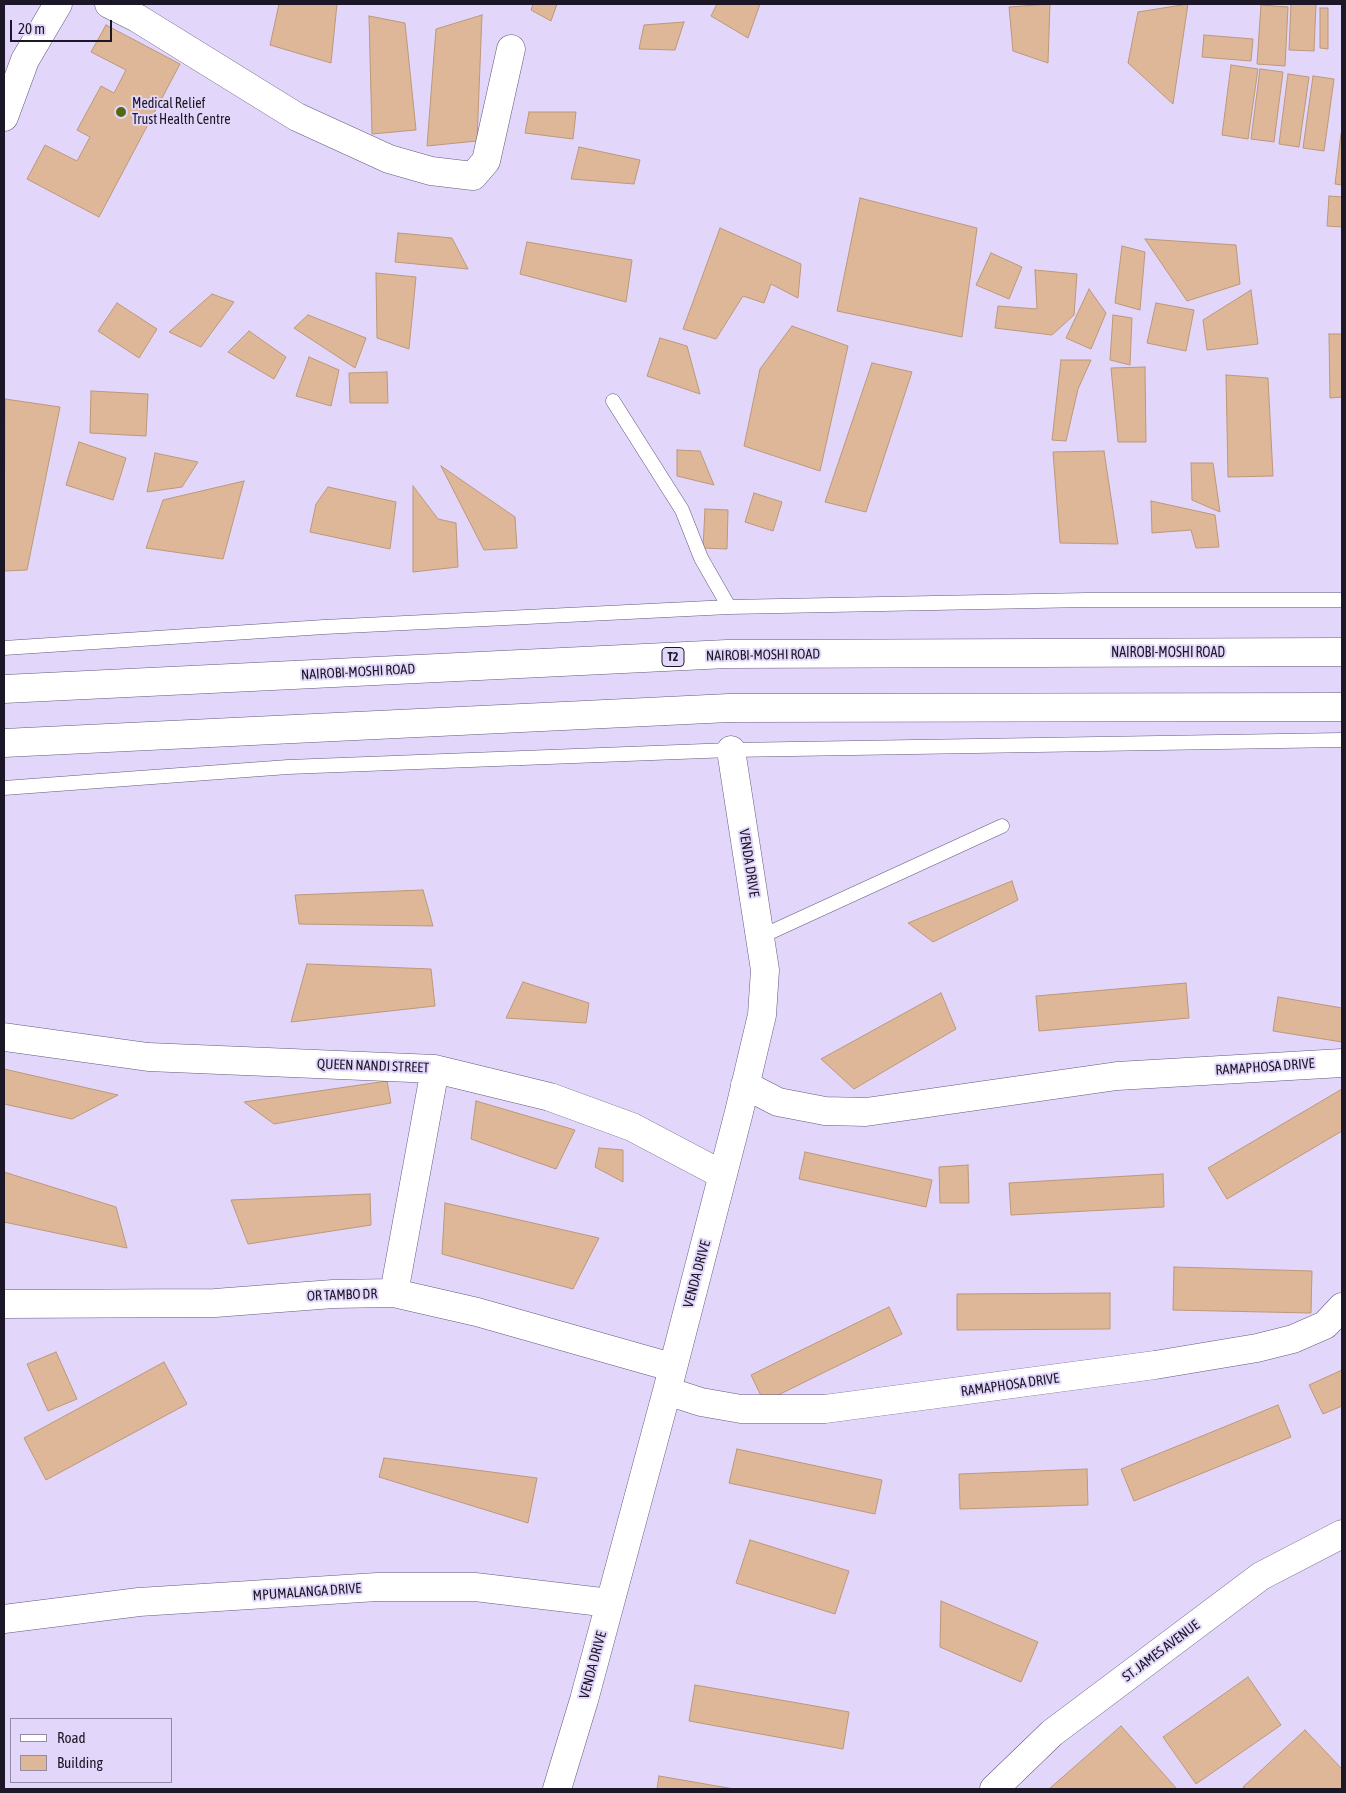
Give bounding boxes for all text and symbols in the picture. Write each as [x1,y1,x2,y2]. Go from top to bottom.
scale bar [12,10,115,42]
text: 20 m [18,20,45,37]
place label: Medical Relief Trust Health Centre [132,96,231,128]
marker: Medical Relief Trust Health Centre [114,105,128,119]
street label: NAIROBI-MOSHI ROAD [1111,645,1225,661]
street label: NAIROBI-MOSHI ROAD [706,646,820,664]
road number: T2 [662,648,684,666]
street label: NAIROBI-MOSHI ROAD [301,661,415,683]
street label: VENDA DRIVE [735,828,763,898]
street label: RAMAPHOSA DRIVE [1215,1055,1315,1079]
street label: QUEEN NANDI STREET [317,1056,429,1076]
street label: VENDA DRIVE [680,1239,714,1309]
street label: OR TAMBO DR [306,1285,378,1305]
street label: RAMAPHOSA DRIVE [960,1370,1060,1400]
street label: MPUMALANGA DRIVE [252,1580,362,1604]
street label: ST. JAMES AVENUE [1119,1617,1203,1685]
street label: VENDA DRIVE [576,1630,610,1700]
legend [10,1718,172,1783]
text: Road [57,1729,86,1746]
text: Building [57,1754,103,1771]

